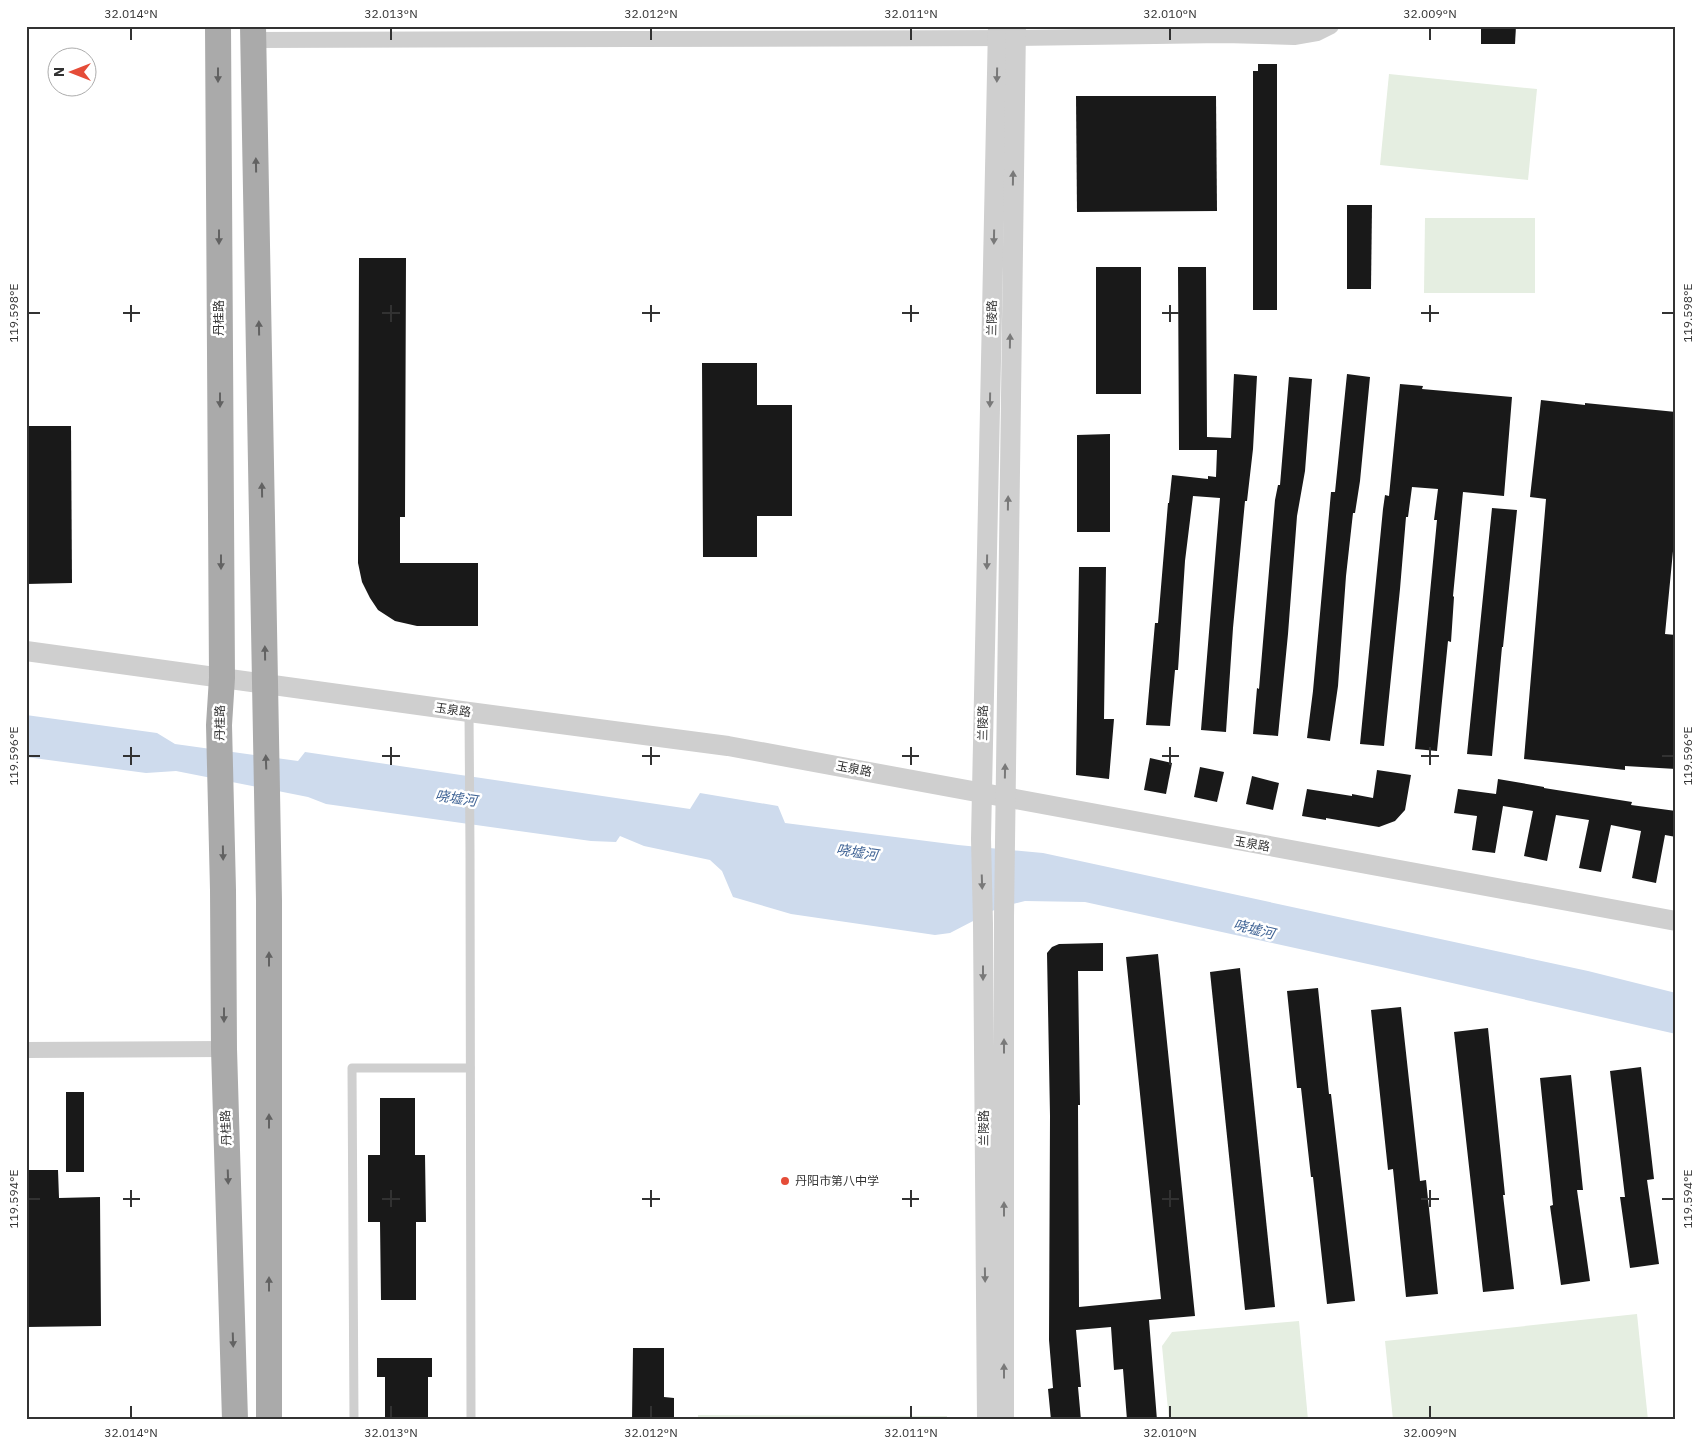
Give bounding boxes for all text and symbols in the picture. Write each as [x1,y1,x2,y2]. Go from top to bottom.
text: 32.014°N [104,6,158,21]
text: 32.013°N [364,6,418,21]
text: 32.012°N [624,6,678,21]
text: 32.011°N [884,6,938,21]
text: 32.010°N [1143,6,1197,21]
text: 32.009°N [1403,6,1457,21]
north arrow [48,48,98,98]
text: N [50,67,68,77]
one-way arrow [214,67,222,83]
one-way arrow [993,67,1001,83]
one-way arrow [252,157,260,173]
one-way arrow [1009,170,1017,186]
one-way arrow [215,230,223,246]
one-way arrow [989,230,997,246]
text: 119.598°E [6,283,21,343]
text: 119.598°E [1680,283,1695,343]
street label: 丹桂路 [211,300,226,336]
street label: 兰陵路 [984,300,999,336]
one-way arrow [255,319,263,335]
one-way arrow [1007,332,1015,348]
one-way arrow [216,392,224,408]
one-way arrow [986,392,994,408]
one-way arrow [257,482,265,498]
one-way arrow [1005,495,1013,511]
one-way arrow [217,555,225,571]
one-way arrow [983,555,991,571]
one-way arrow [260,644,268,660]
street label: 玉泉路 [434,700,472,719]
street label: 丹桂路 [212,705,227,741]
street label: 兰陵路 [975,705,990,741]
text: 119.596°E [6,726,21,786]
text: 119.596°E [1680,726,1695,786]
one-way arrow [262,754,270,770]
street label: 玉泉路 [835,758,873,779]
one-way arrow [1001,762,1009,778]
water label: 哓墟河 [434,786,481,810]
street label: 玉泉路 [1233,833,1271,854]
water label: 哓墟河 [835,840,882,864]
one-way arrow [219,845,227,861]
one-way arrow [978,874,986,890]
water label: 哓墟河 [1231,915,1279,944]
one-way arrow [265,950,273,966]
one-way arrow [979,965,987,981]
one-way arrow [220,1007,228,1023]
one-way arrow [1000,1038,1008,1054]
street label: 丹桂路 [217,1110,234,1146]
street label: 兰陵路 [976,1110,991,1146]
one-way arrow [265,1113,273,1129]
text: 119.594°E [6,1169,21,1229]
text: 119.594°E [1680,1169,1695,1229]
one-way arrow [224,1170,232,1186]
place label: 丹阳市第八中学 [795,1173,879,1188]
marker: 丹阳市第八中学 [779,1175,791,1187]
one-way arrow [1000,1200,1008,1216]
one-way arrow [981,1267,989,1283]
one-way arrow [265,1275,273,1291]
one-way arrow [229,1332,237,1348]
one-way arrow [1000,1363,1008,1379]
text: 32.014°N [104,1425,158,1440]
text: 32.013°N [364,1425,418,1440]
text: 32.012°N [624,1425,678,1440]
text: 32.011°N [884,1425,938,1440]
text: 32.010°N [1143,1425,1197,1440]
text: 32.009°N [1403,1425,1457,1440]

